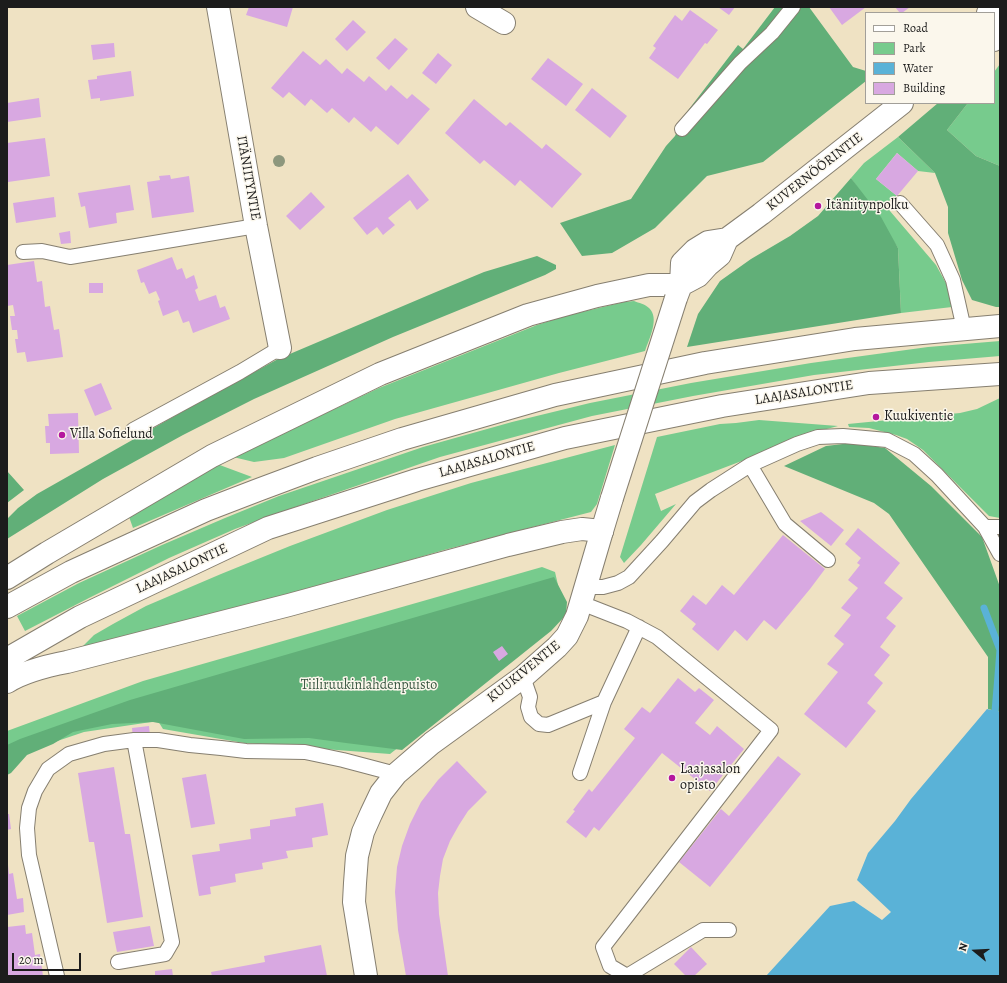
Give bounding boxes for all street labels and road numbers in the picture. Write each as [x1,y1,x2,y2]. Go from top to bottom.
street label: KUVERNÖÖRINTIE [764,129,866,215]
street label: ITÄNIITYNTIE [232,134,264,222]
street label: LAAJASALONTIE [754,377,854,409]
street label: LAAJASALONTIE [437,438,537,482]
street label: LAAJASALONTIE [133,540,231,598]
street label: KUUKIVENTIE [484,637,564,707]

